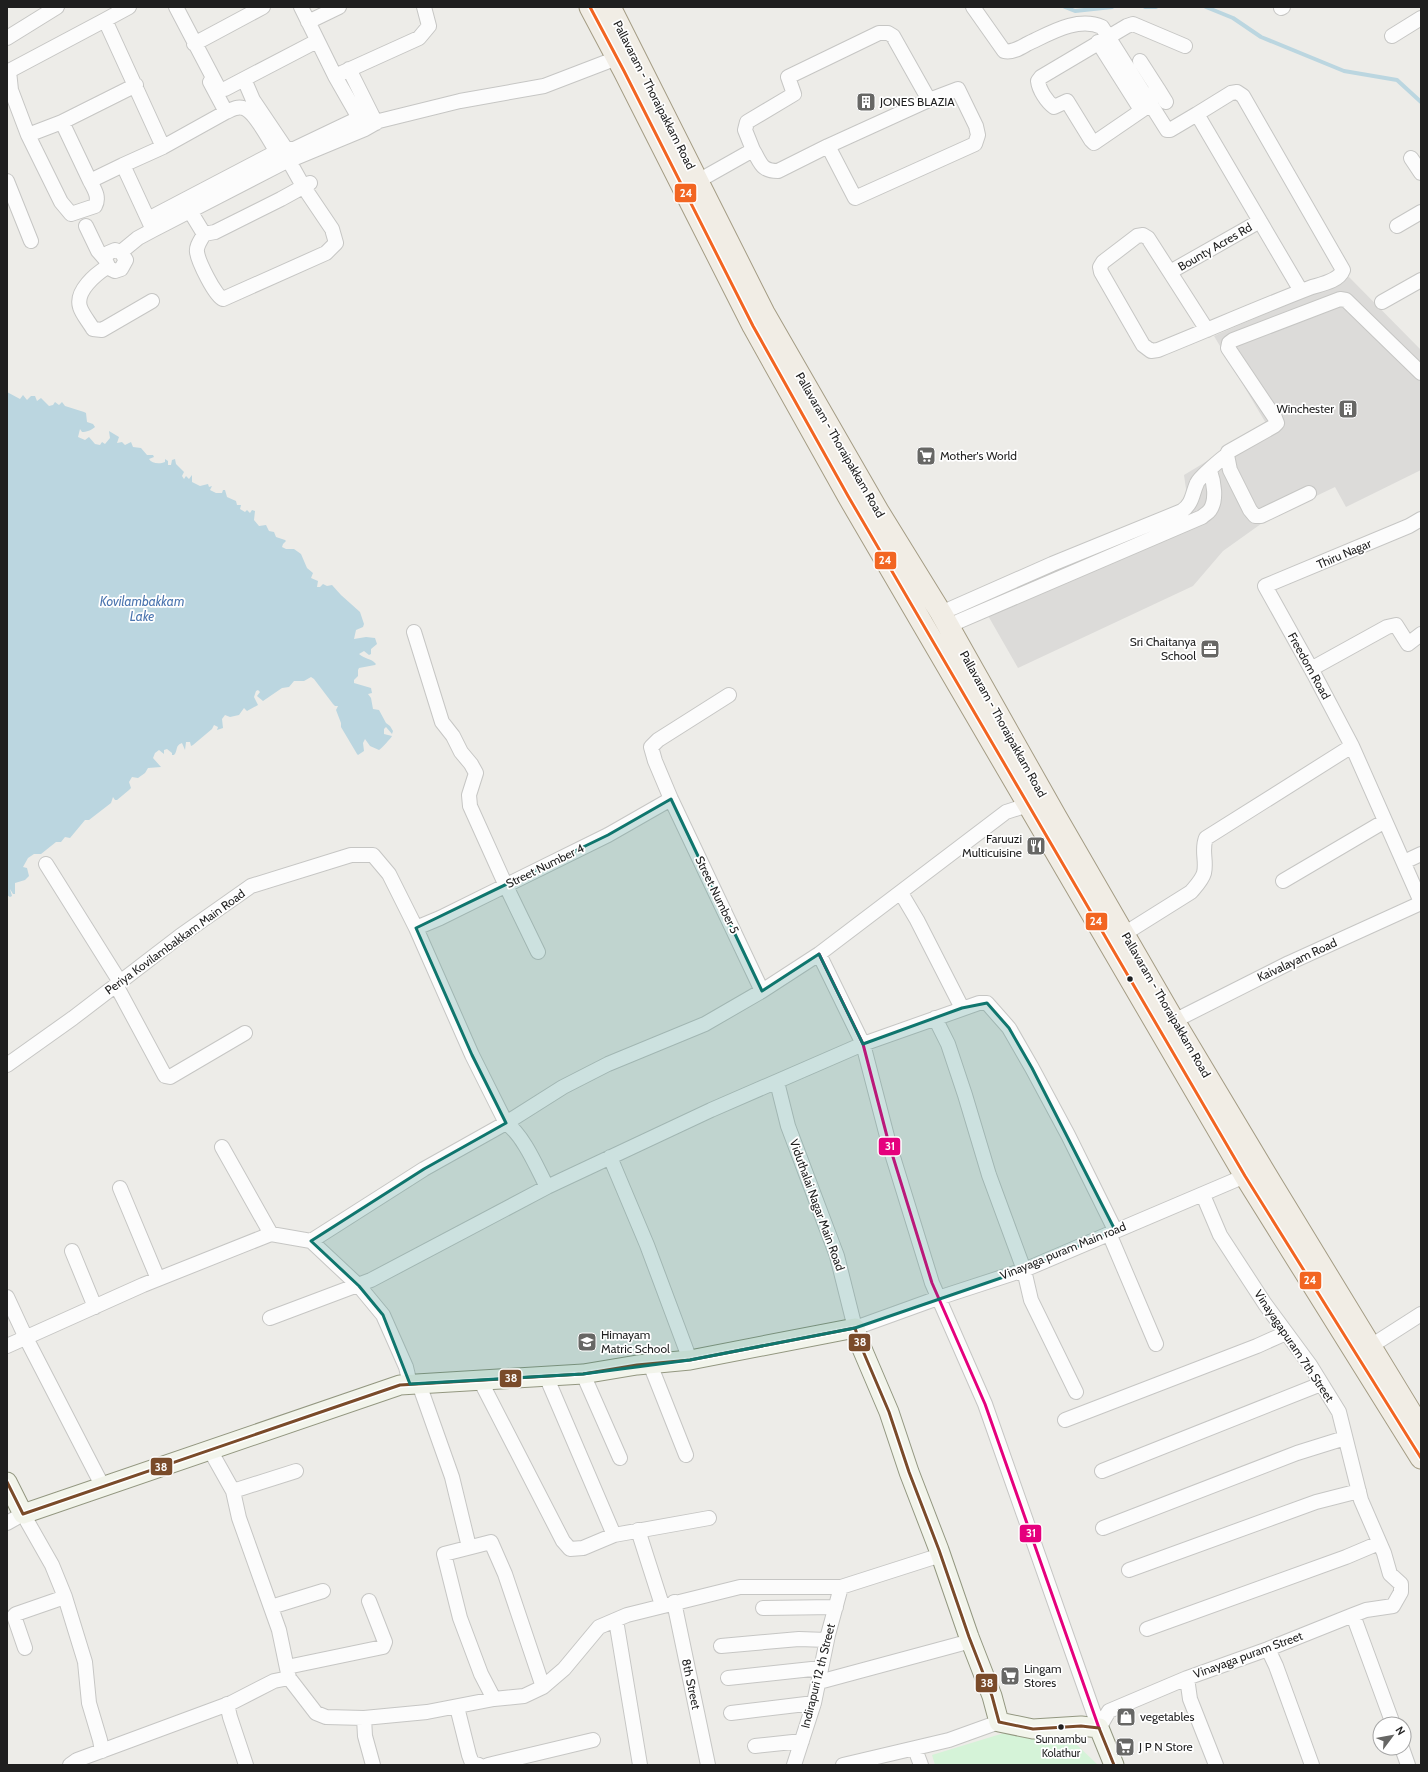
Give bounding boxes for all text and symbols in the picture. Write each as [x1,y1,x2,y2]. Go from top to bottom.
street label: Pallavaram - Thoraipakkam Road [610,18,699,172]
building icon: JONES BLAZIA [855,91,877,113]
place label: JONES BLAZIA [879,94,955,109]
line badge: 24 [674,183,697,203]
text: 24 [680,186,692,200]
street label: Bounty Acres Rd [1175,219,1255,274]
street label: Pallavaram - Thoraipakkam Road [793,369,888,520]
building icon: Winchester [1337,398,1359,420]
place label: Winchester [1276,401,1334,416]
supermarket icon: Mother's World [915,445,937,467]
place label: Mother's World [940,448,1017,463]
street label: Thiru Nagar [1314,535,1374,572]
line badge: 24 [874,551,897,570]
text: 24 [879,553,891,567]
water label: Kovilambakkam Lake [100,593,184,624]
street label: Freedom Road [1285,630,1334,702]
place label: Sri Chaitanya School [1130,634,1196,663]
office icon: Sri Chaitanya School [1199,638,1221,660]
street label: Pallavaram - Thoraipakkam Road [957,648,1050,800]
place label: Faruuzi Multicuisine [962,831,1022,860]
restaurant icon: Faruuzi Multicuisine [1025,835,1047,857]
street label: Street Number 4 [503,840,586,891]
street label: Street Number 5 [692,854,743,936]
street label: Periya Kovilambakkam Main Road [102,886,248,998]
line badge: 24 [1085,912,1108,931]
text: 24 [1090,914,1102,928]
street label: Pallavaram - Thoraipakkam Road [1119,929,1214,1080]
street label: Kaivalayam Road [1255,935,1339,985]
unlabelled marker [1125,974,1135,984]
street label: Viduthalai Nagar Main Road [787,1137,848,1273]
line badge: 31 [878,1137,901,1156]
text: 31 [885,1139,895,1153]
street label: Vinayaga puram Main road [998,1218,1128,1283]
line badge: 24 [1299,1271,1322,1290]
text: 24 [1304,1273,1316,1287]
street label: Vinayagapuram 7th Street [1251,1287,1338,1405]
place label: Himayam Matric School [601,1327,670,1356]
school or university icon: Himayam Matric School [576,1331,598,1353]
line badge: 38 [848,1333,871,1352]
text: 38 [854,1335,867,1349]
line badge: 38 [499,1369,522,1388]
text: 38 [505,1371,518,1385]
line badge: 38 [150,1457,173,1476]
text: 38 [155,1460,168,1474]
line badge: 31 [1019,1524,1042,1543]
text: 31 [1026,1526,1036,1540]
street label: Indirapuri 12 th Street [797,1622,838,1730]
street label: Vinayaga puram Street [1191,1628,1305,1681]
street label: 8th Street [679,1657,704,1711]
place label: Lingam Stores [1024,1661,1062,1690]
supermarket icon: Lingam Stores [999,1665,1021,1687]
line badge: 38 [975,1673,998,1693]
text: 38 [981,1676,994,1690]
shop icon: vegetables [1115,1706,1137,1728]
place label: vegetables [1140,1709,1194,1724]
north arrow [1372,1716,1412,1756]
marker: Sunnambu Kolathur [1056,1722,1066,1732]
text: N [1392,1724,1408,1738]
place label: Sunnambu Kolathur [1035,1732,1087,1760]
supermarket icon: J P N Store [1114,1736,1136,1758]
place label: J P N Store [1138,1739,1193,1754]

